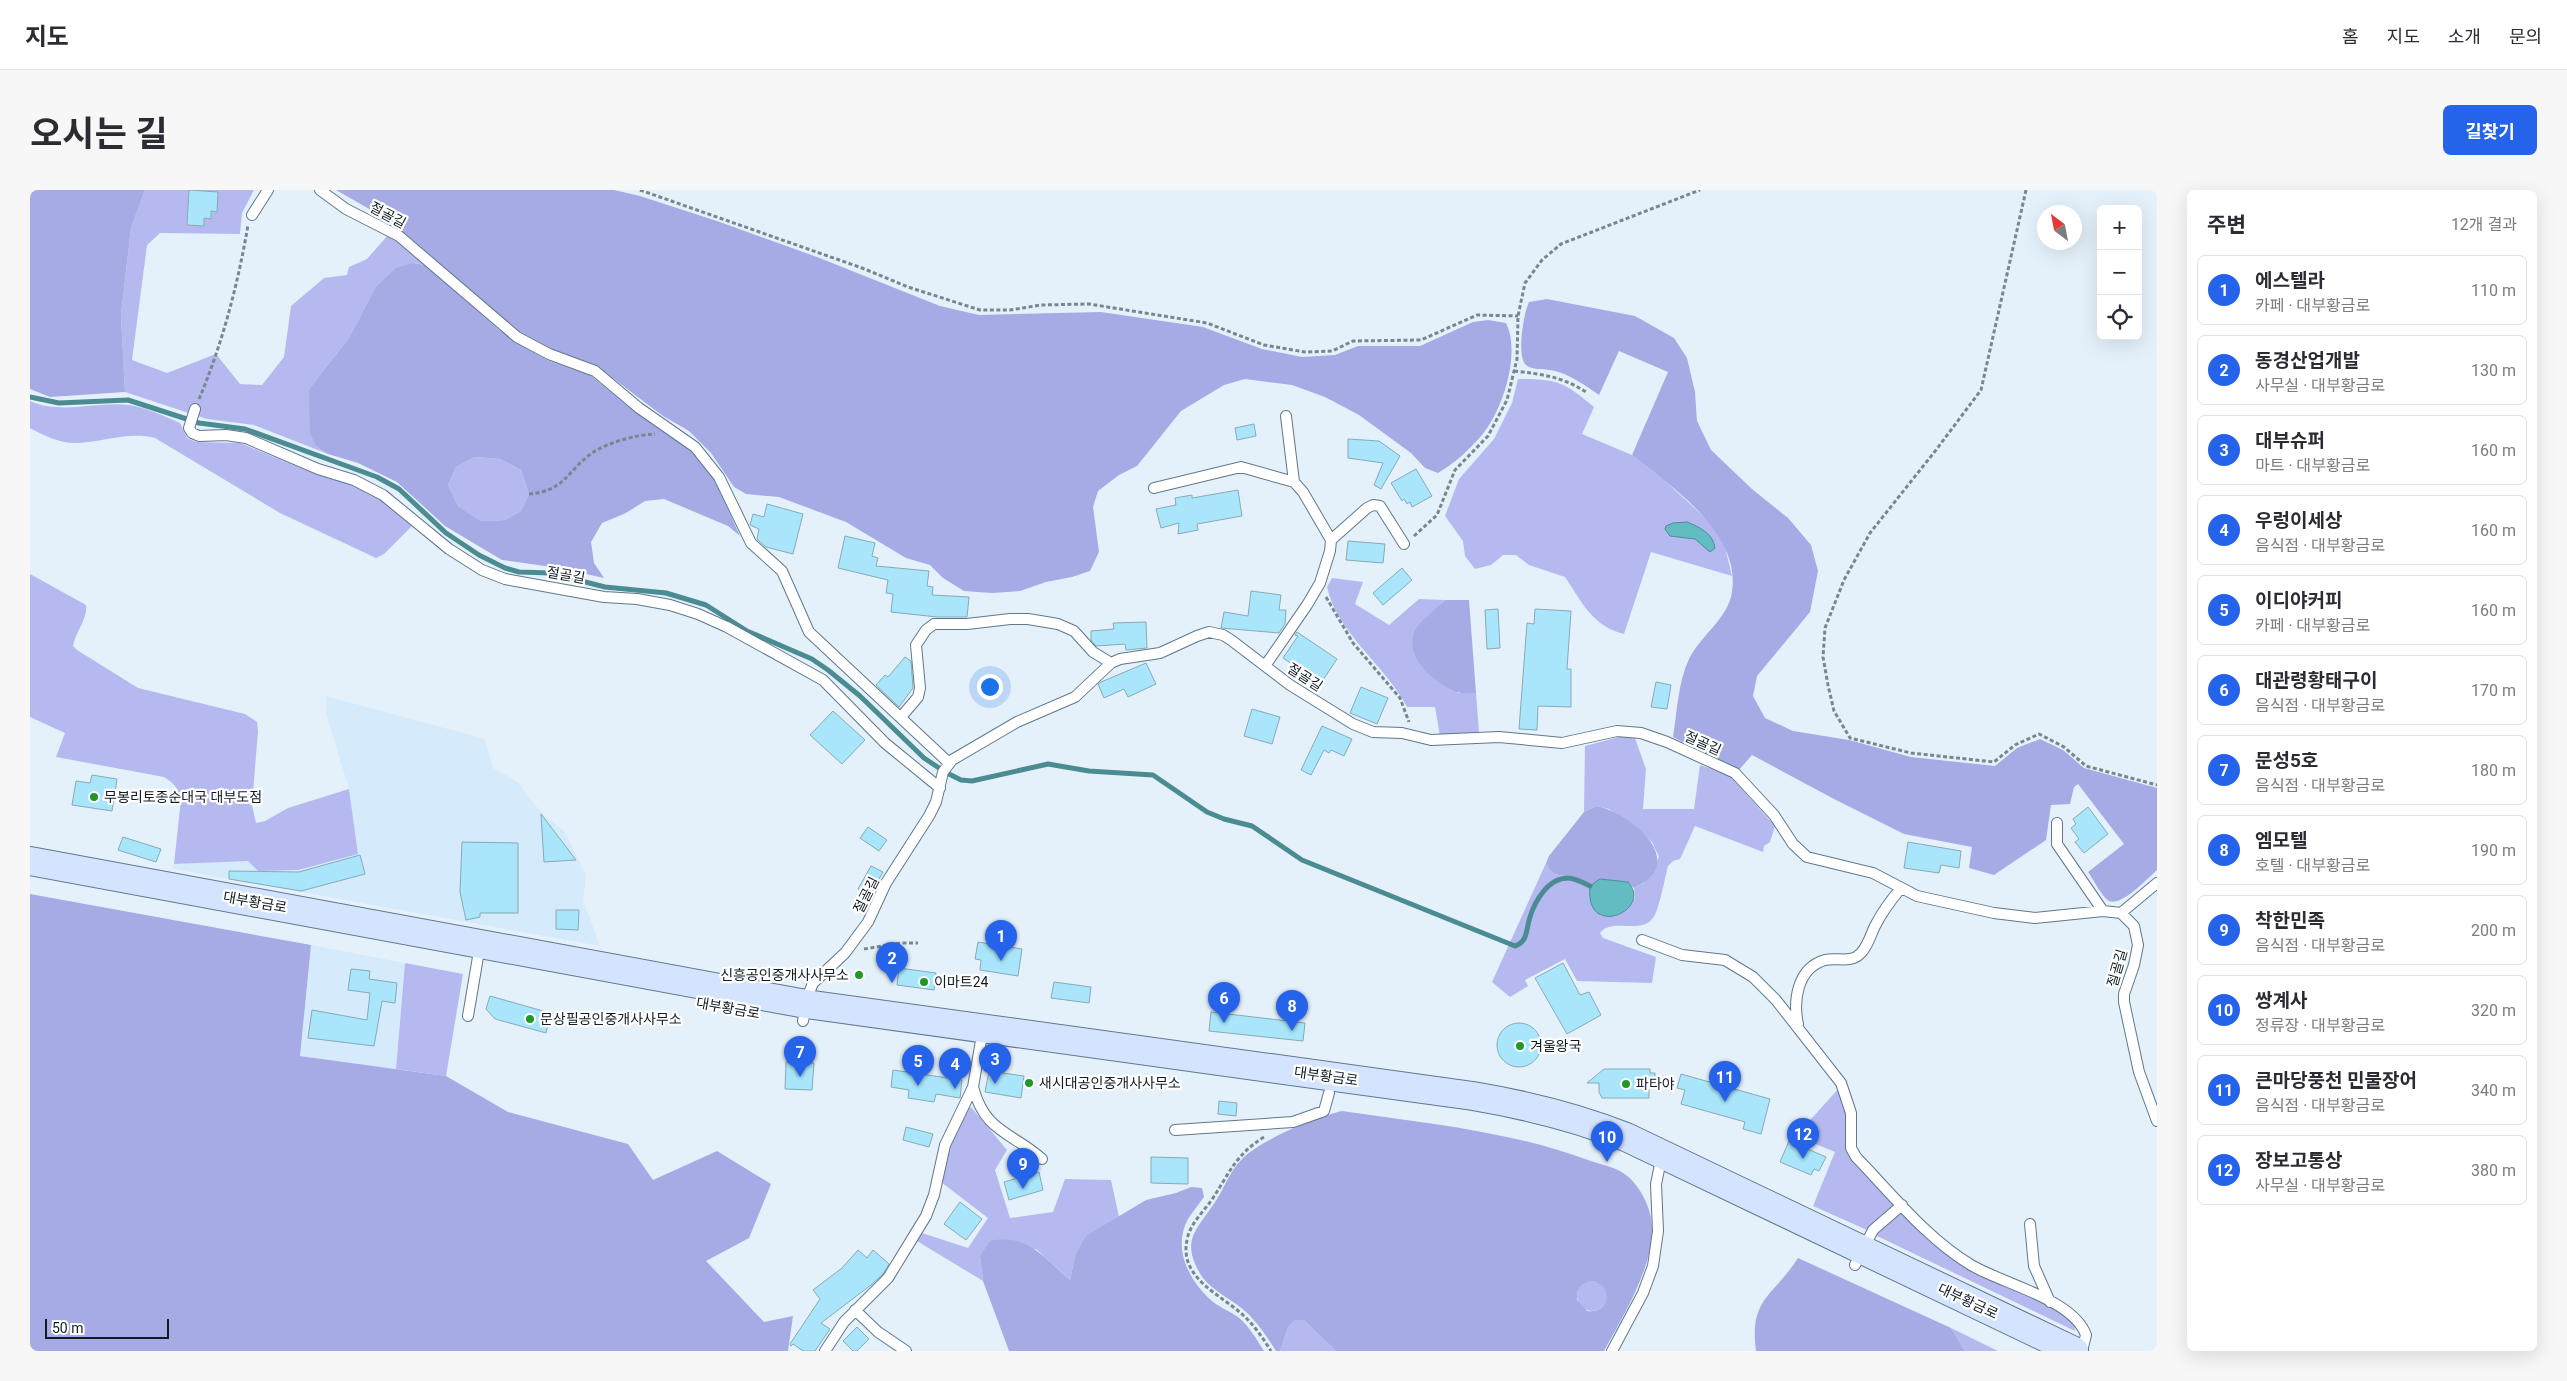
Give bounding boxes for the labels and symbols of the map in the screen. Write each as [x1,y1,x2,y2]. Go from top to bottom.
street label: 절골길 [367,199,409,231]
north arrow [2037,205,2082,250]
street label: 절골길 [546,564,586,586]
street label: 절골길 [1284,660,1326,694]
your location [977,674,1003,700]
street label: 절골길 [1682,728,1724,758]
place label: 무봉리토종순대국 대부도점 [104,789,262,805]
marker: 무봉리토종순대국 대부도점 [88,791,100,803]
street label: 절골길 [850,874,882,916]
street label: 대부황금로 [222,889,288,915]
pin: 1 [985,920,1017,961]
pin: 2 [876,942,908,983]
street label: 절골길 [2104,947,2130,989]
place label: 신흥공인중개사사무소 [720,967,849,983]
marker: 신흥공인중개사사무소 [853,969,865,981]
place label: 이마트24 [934,974,989,990]
marker: 이마트24 [918,976,930,988]
pin: 6 [1208,982,1240,1023]
pin: 8 [1276,990,1308,1031]
street label: 대부황금로 [695,995,761,1021]
place label: 문상필공인중개사사무소 [540,1011,682,1027]
marker: 문상필공인중개사사무소 [524,1013,536,1025]
pin: 7 [784,1036,816,1077]
place label: 겨울왕국 [1530,1038,1582,1054]
marker: 겨울왕국 [1514,1040,1526,1052]
pin: 3 [979,1043,1011,1084]
pin: 5 [902,1045,934,1086]
pin: 4 [939,1048,971,1089]
pin: 11 [1709,1061,1741,1102]
street label: 대부황금로 [1293,1064,1359,1088]
place label: 새시대공인중개사사무소 [1039,1075,1181,1091]
place label: 파타야 [1636,1076,1675,1092]
marker: 새시대공인중개사사무소 [1023,1077,1035,1089]
marker: 파타야 [1620,1078,1632,1090]
pin: 12 [1787,1118,1819,1159]
pin: 10 [1591,1121,1623,1162]
pin: 9 [1007,1148,1039,1189]
street label: 대부황금로 [1935,1280,2001,1322]
scale bar [45,1316,169,1339]

